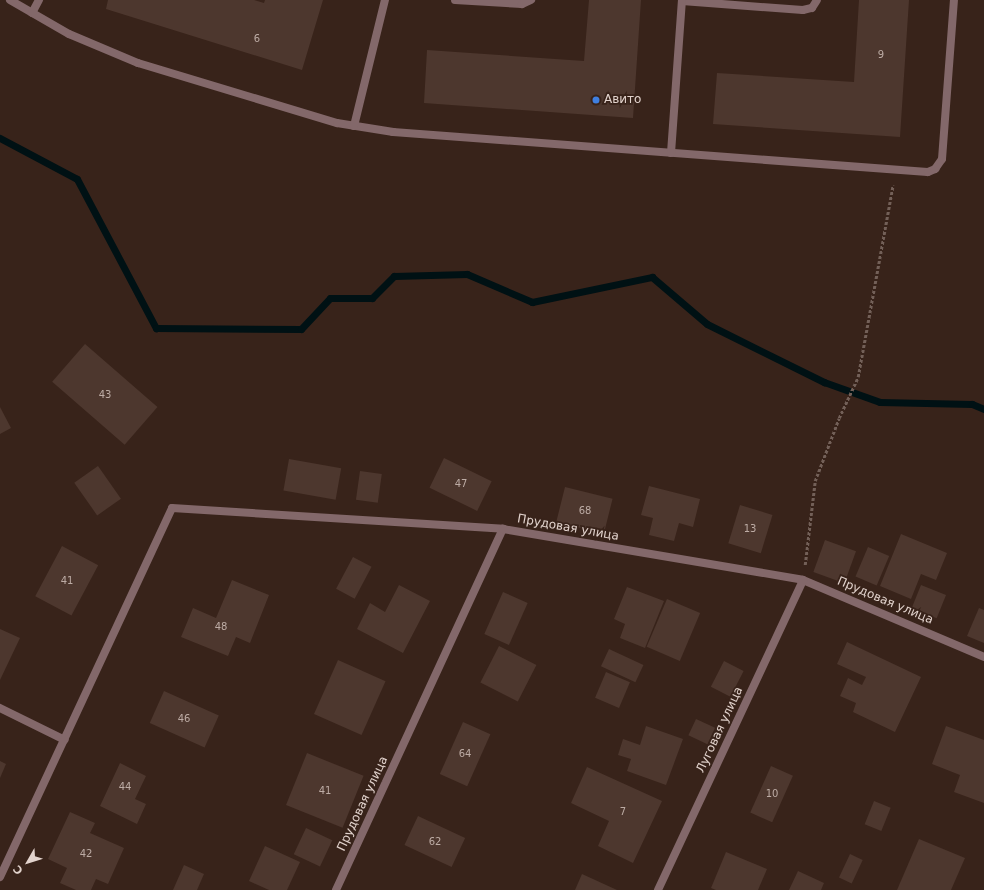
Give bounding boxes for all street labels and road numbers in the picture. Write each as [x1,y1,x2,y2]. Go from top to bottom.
street label: Прудовая улица [516,512,620,544]
street label: Прудовая улица [835,574,935,628]
street label: Луговая улица [694,685,746,775]
street label: Прудовая улица [335,754,391,854]

